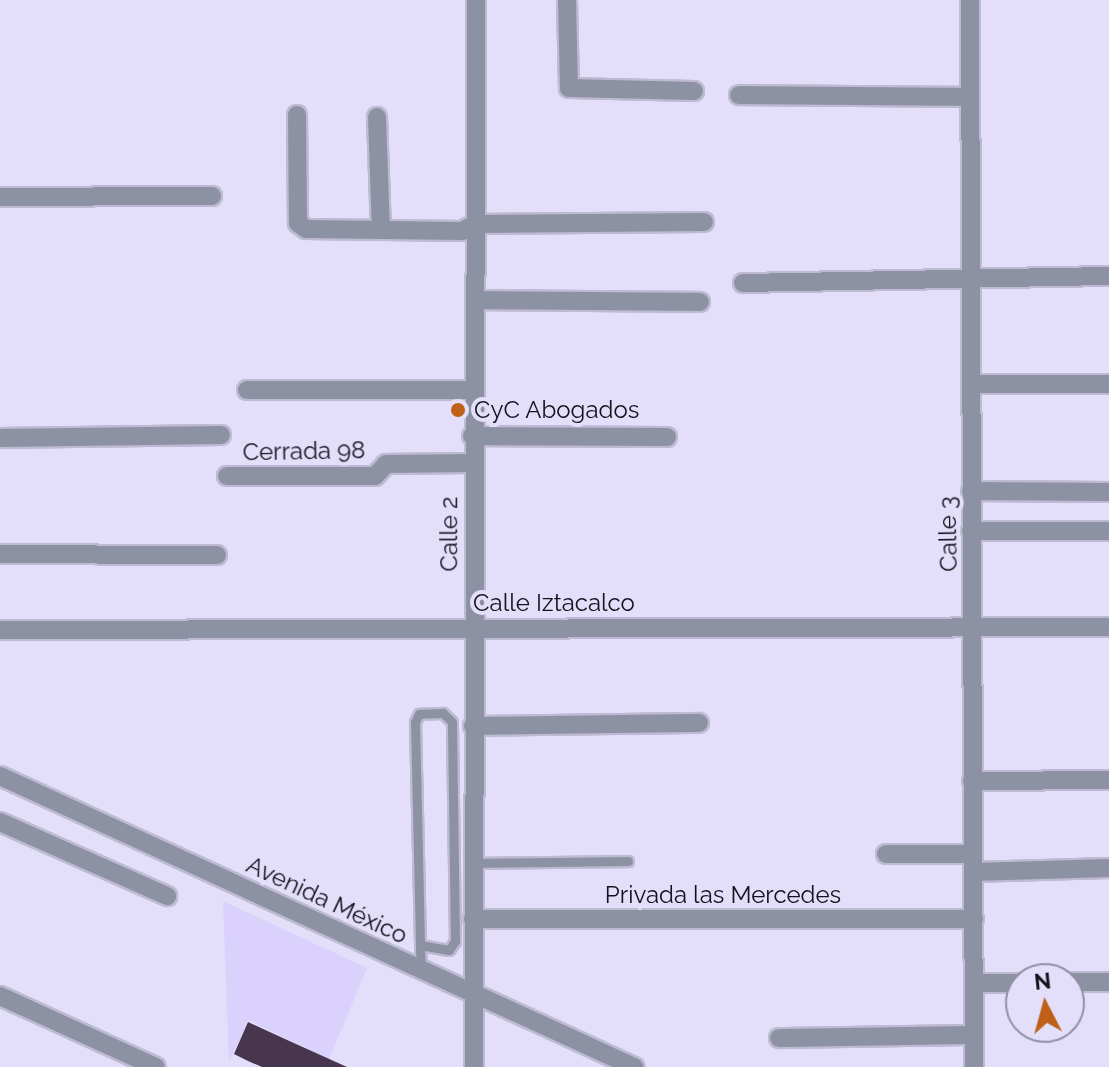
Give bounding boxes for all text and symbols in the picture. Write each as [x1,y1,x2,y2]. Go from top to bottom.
place label: CyC Abogados [474,396,640,424]
marker: CyC Abogados [449,401,467,419]
street label: Cerrada 98 [242,436,366,466]
street label: Calle 2 [435,496,463,572]
street label: Calle 3 [933,496,963,572]
street label: Calle Iztacalco [473,589,635,617]
street label: Avenida México [242,850,412,950]
street label: Privada las Mercedes [605,881,841,909]
north arrow [1005,963,1085,1043]
text: N [1033,967,1052,995]

